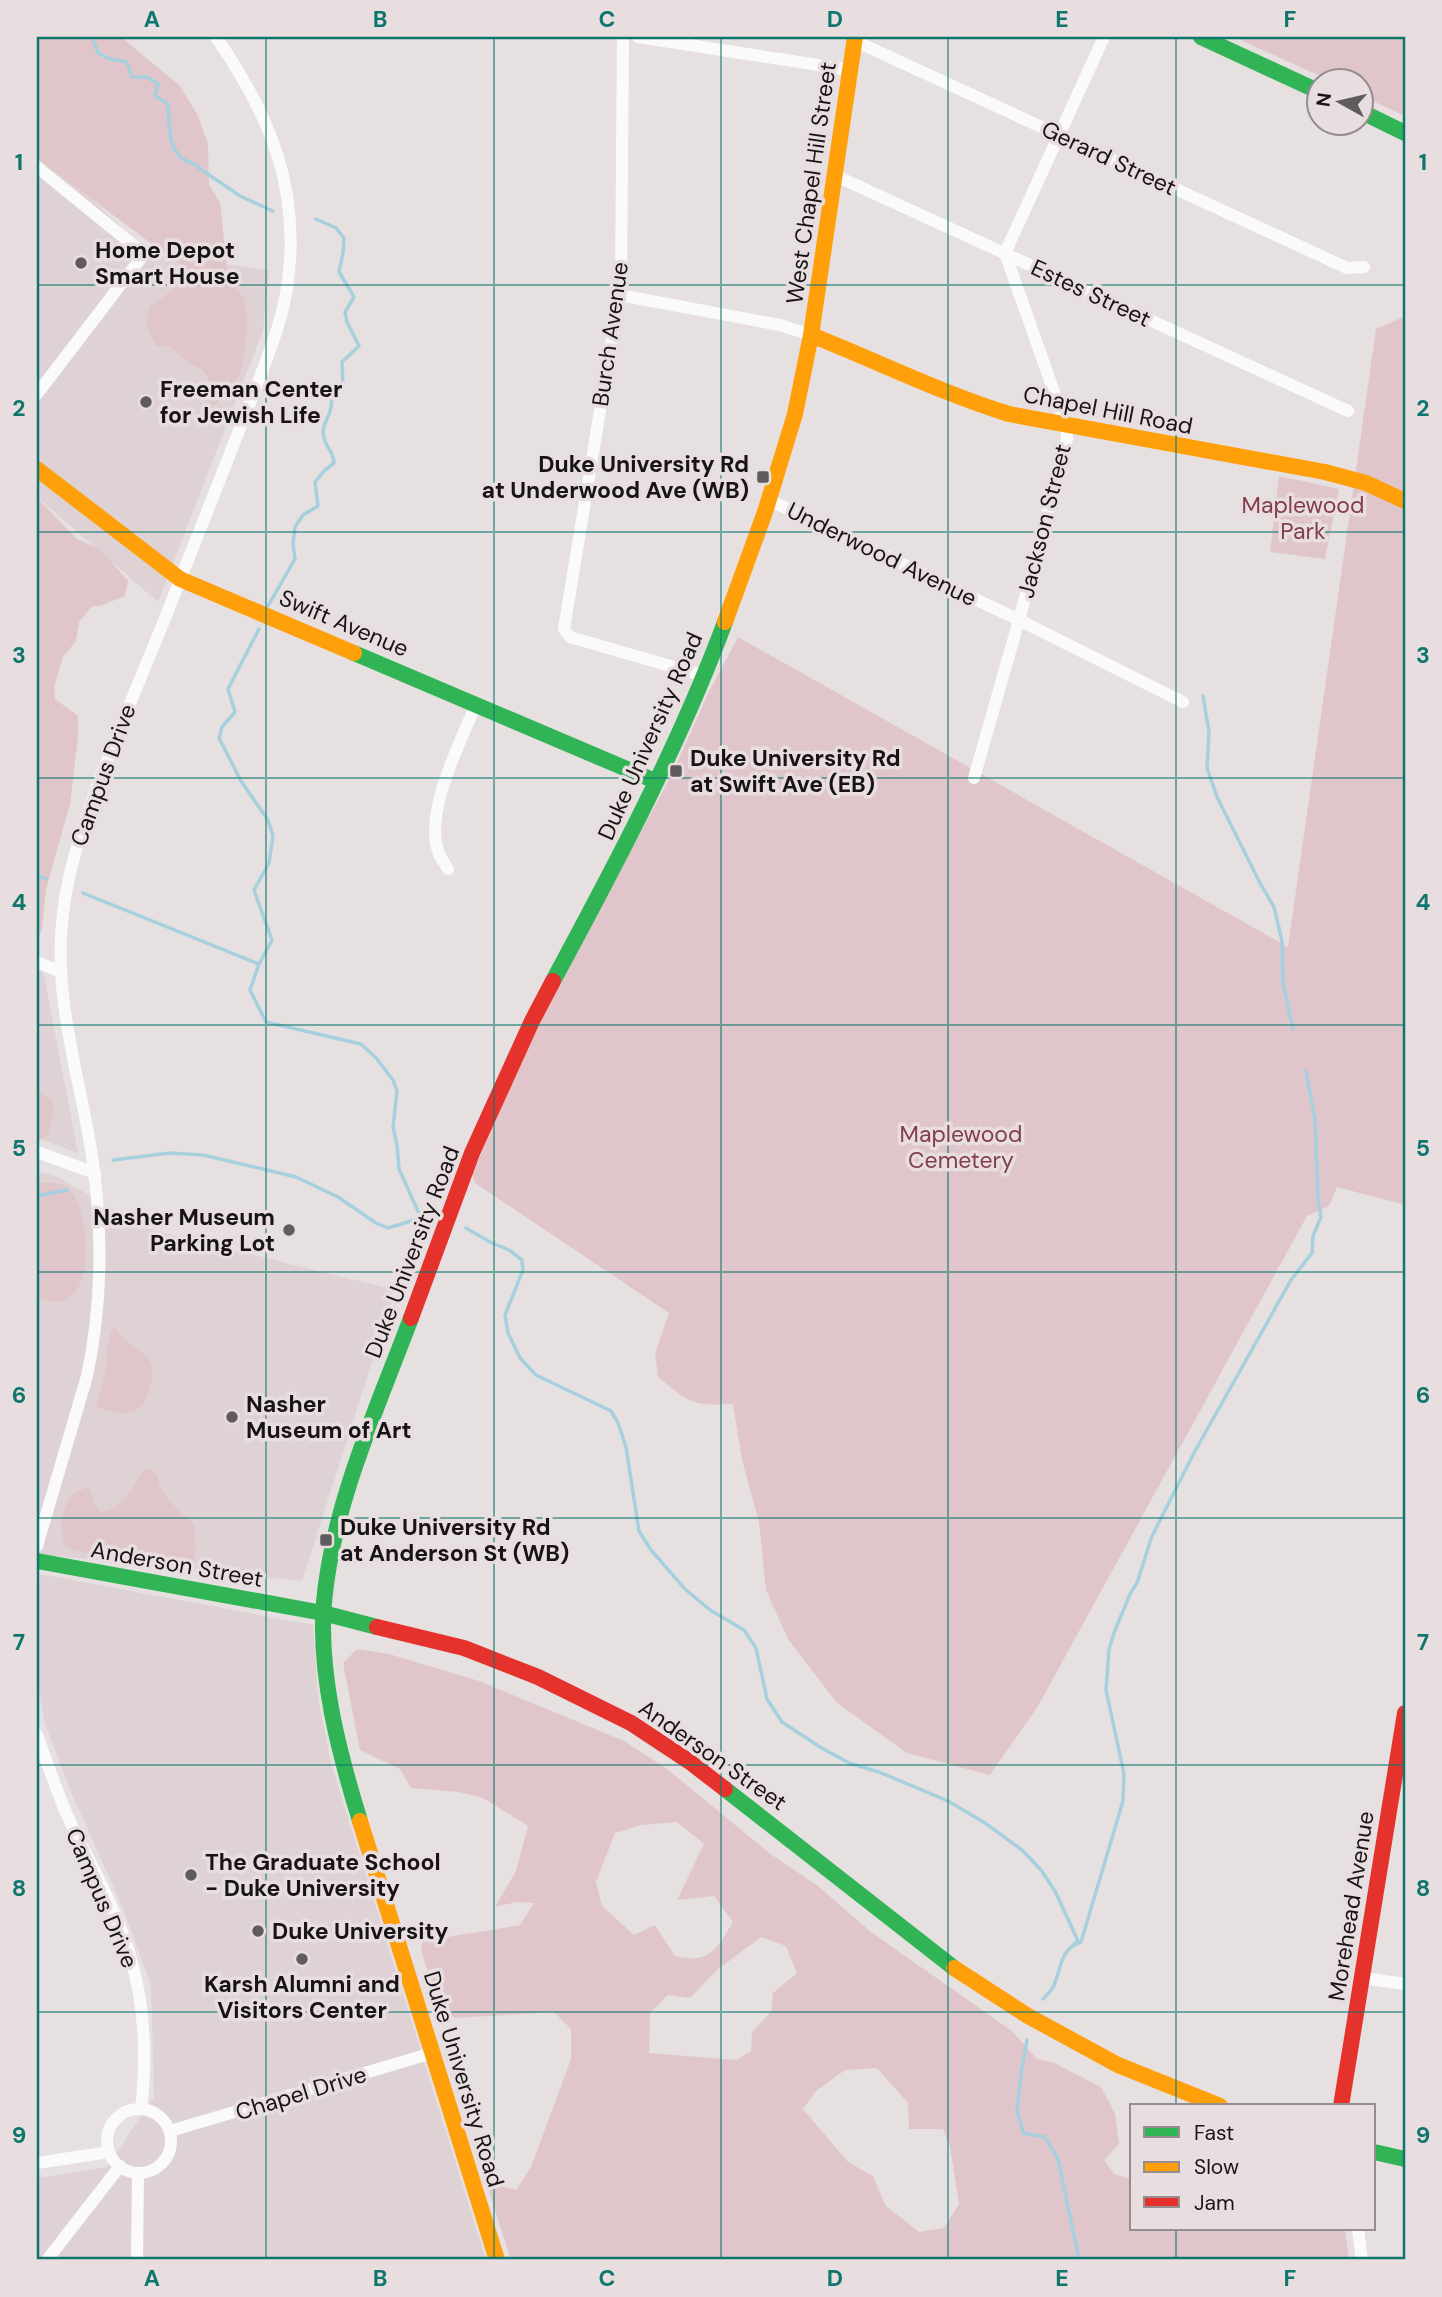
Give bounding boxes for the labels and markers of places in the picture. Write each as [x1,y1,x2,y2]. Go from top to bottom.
place label: Home Depot Smart House [95,235,240,291]
marker: Home Depot Smart House [73,255,89,271]
place label: Freeman Center for Jewish Life [160,374,342,430]
marker: Freeman Center for Jewish Life [138,394,154,410]
place label: Duke University Rd at Underwood Ave (WB) [482,449,749,505]
marker: Duke University Rd at Underwood Ave (WB) [755,469,771,485]
place label: Duke University Rd at Swift Ave (EB) [690,743,901,799]
marker: Duke University Rd at Swift Ave (EB) [668,763,684,779]
place label: Nasher Museum Parking Lot [93,1202,275,1258]
marker: Nasher Museum Parking Lot [281,1222,297,1238]
place label: Nasher Museum of Art [246,1389,412,1445]
marker: Nasher Museum of Art [224,1409,240,1425]
place label: Duke University Rd at Anderson St (WB) [340,1512,569,1568]
marker: Duke University Rd at Anderson St (WB) [318,1532,334,1548]
place label: The Graduate School - Duke University [205,1847,441,1903]
marker: The Graduate School - Duke University [183,1867,199,1883]
place label: Duke University [272,1916,448,1946]
marker: Duke University [250,1923,266,1939]
marker: Karsh Alumni and Visitors Center [294,1951,310,1967]
place label: Karsh Alumni and Visitors Center [204,1969,400,2025]

